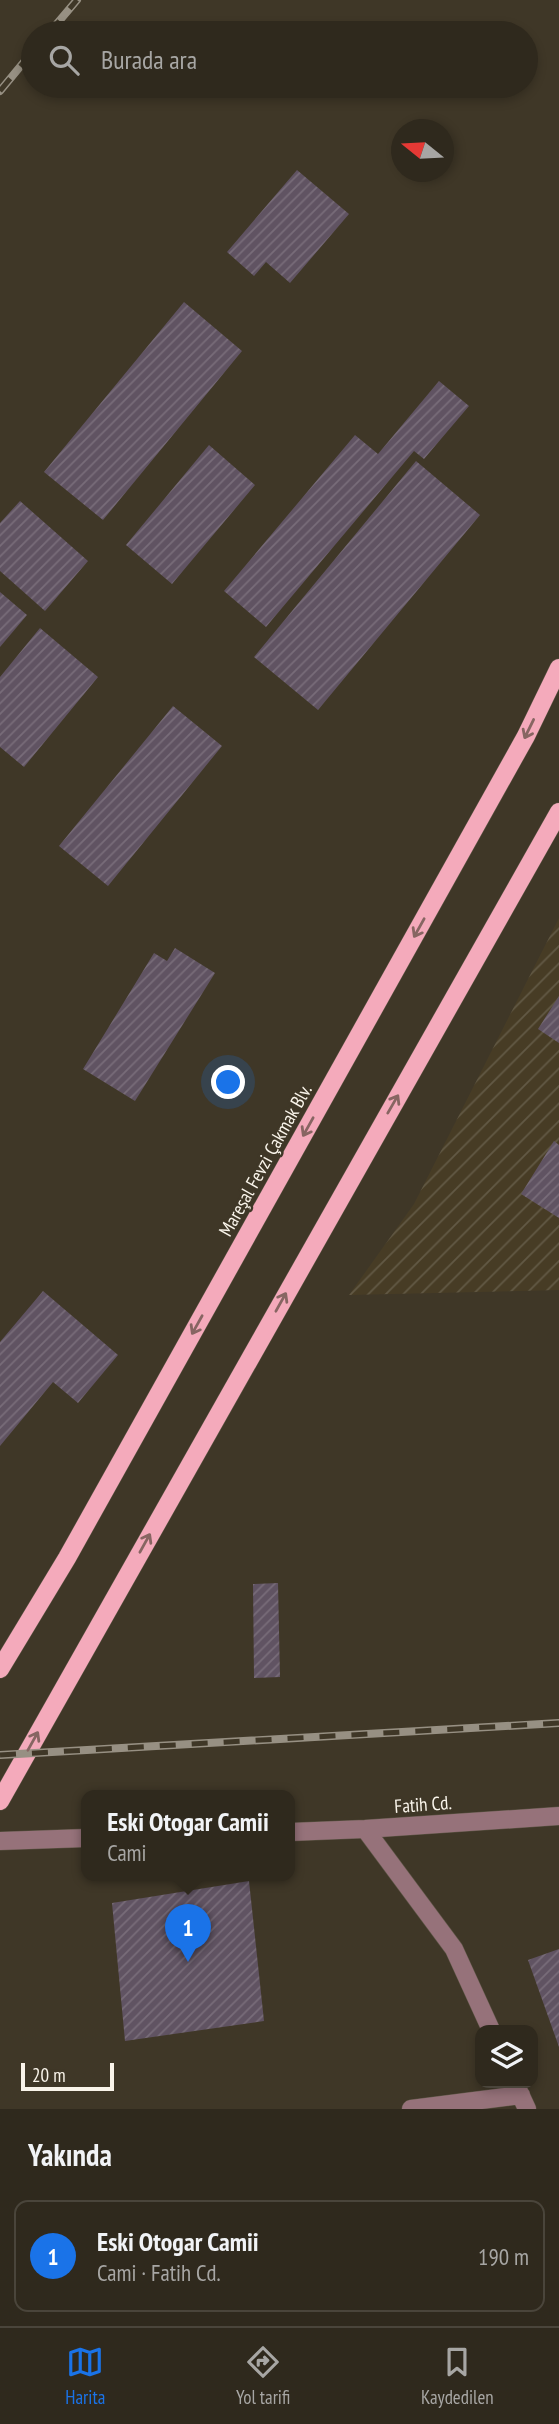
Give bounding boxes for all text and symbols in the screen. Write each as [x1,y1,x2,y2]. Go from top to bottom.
search box [21,21,538,98]
icon: search [45,41,83,79]
text: Burada ara [101,43,197,76]
north arrow [391,119,454,182]
one-way arrow [522,718,536,739]
one-way arrow [412,917,425,938]
your location [211,1065,245,1099]
street label: Mareşal Fevzi Çakmak Blv. [213,1080,317,1240]
one-way arrow [386,1095,400,1115]
one-way arrow [301,1116,315,1136]
one-way arrow [274,1293,288,1313]
one-way arrow [190,1315,204,1335]
one-way arrow [139,1533,152,1554]
one-way arrow [26,1732,40,1752]
popup [81,1790,295,1881]
street label: Fatih Cd. [393,1790,453,1818]
text: Eski Otogar Camii [107,1805,269,1838]
text: Cami [107,1838,147,1867]
pin: 1 [165,1904,211,1962]
map controls [475,2025,538,2088]
button: layers [475,2025,538,2088]
scale bar [21,2060,114,2092]
text: 20 m [32,2063,66,2087]
text: Yakında [28,2135,112,2174]
text: Eski Otogar Camii [97,2225,259,2258]
text: 1 [48,2242,59,2271]
text: 190 m [478,2242,529,2271]
text: Cami · Fatih Cd. [97,2258,221,2287]
tab: Harita [65,2343,105,2409]
tab: Yol tarifi [236,2343,290,2409]
tab: Kaydedilen [421,2343,494,2409]

